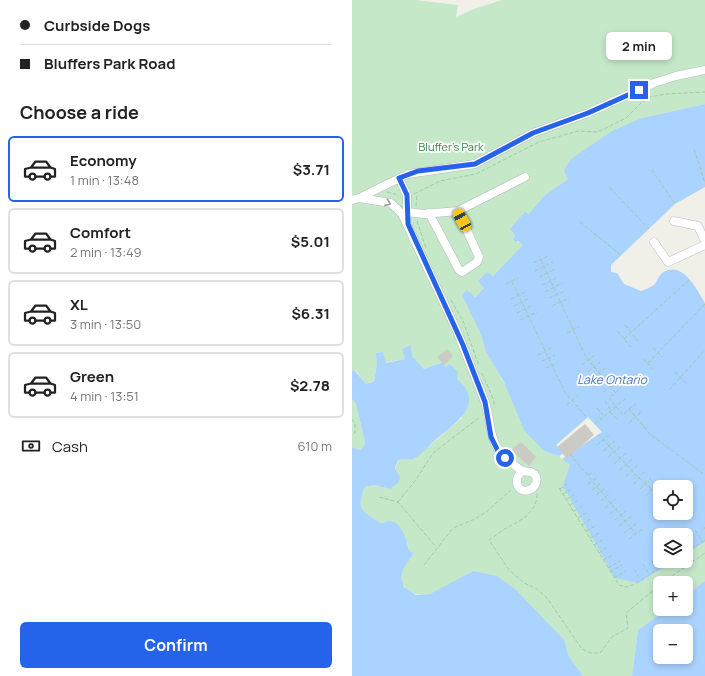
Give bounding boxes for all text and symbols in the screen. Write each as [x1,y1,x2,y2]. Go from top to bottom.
text: Curbside Dogs [44,15,150,36]
callout: 2 min [606,32,672,60]
text: 2 min [622,37,656,55]
text: Bluffers Park Road [44,53,175,74]
route end [630,81,648,99]
text: Choose a ride [20,100,139,124]
park label: Bluffer's Park [419,139,484,154]
text: Economy [70,150,137,171]
icon: car [22,151,58,187]
text: $3.71 [293,159,330,180]
text: 1 min · 13:48 [70,171,139,189]
one-way arrow [385,199,392,207]
car [451,207,473,233]
text: Comfort [70,222,131,243]
icon: car [22,223,58,259]
text: $5.01 [291,231,330,252]
text: 2 min · 13:49 [70,243,142,261]
text: XL [70,294,88,315]
icon: car [22,295,58,331]
text: $6.31 [291,303,330,324]
text: 3 min · 13:50 [70,315,141,333]
text: Green [70,366,114,387]
icon: car [22,367,58,403]
water label: Lake Ontario [577,371,648,388]
text: $2.78 [290,375,330,396]
text: 4 min · 13:51 [70,387,139,405]
icon: cash [20,435,42,457]
text: Cash [52,436,88,457]
text: 610 m [298,437,332,455]
route start [496,449,514,467]
map controls [653,480,693,664]
button: locate [653,480,693,520]
button: layers [653,528,693,568]
button: + [653,576,693,616]
button: Confirm [20,622,332,668]
button: − [653,624,693,664]

